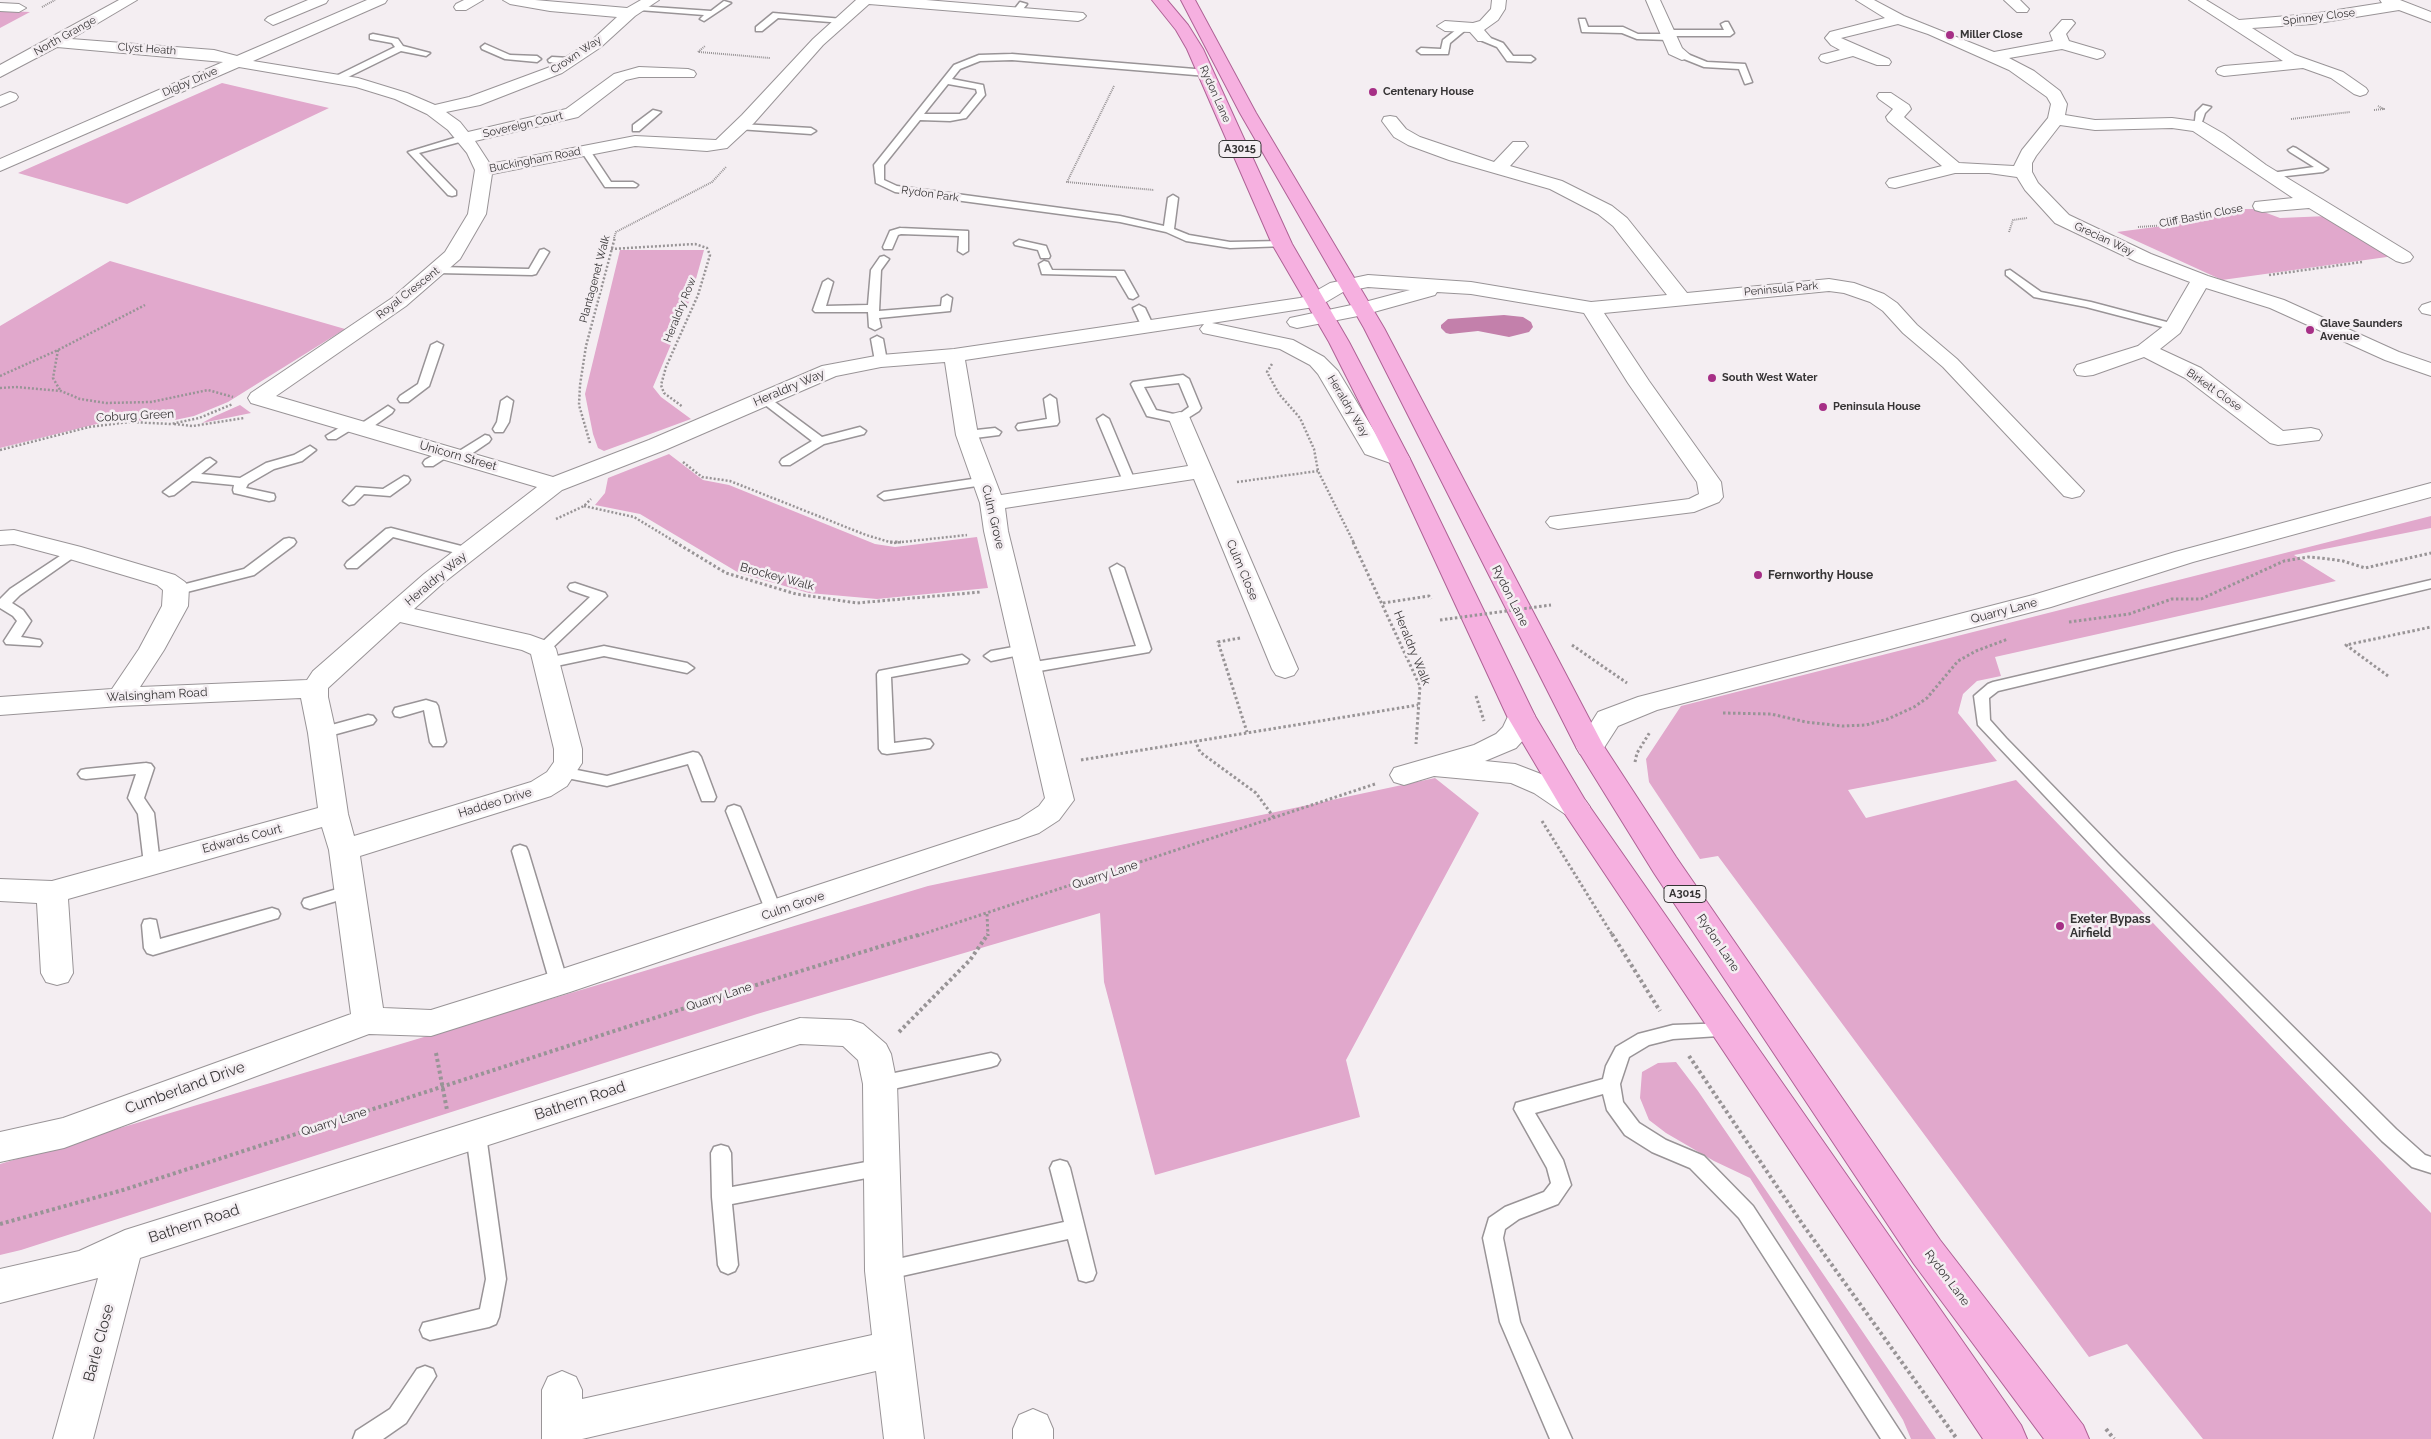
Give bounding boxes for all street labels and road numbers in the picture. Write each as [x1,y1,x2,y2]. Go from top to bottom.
street label: Spinney Close [2282,6,2356,28]
street label: North Grange [32,13,98,59]
street label: Crown Way [548,33,604,77]
street label: Clyst Heath [117,40,177,58]
street label: Digby Drive [160,64,220,100]
street label: Rydon Lane [1197,64,1233,124]
street label: Sovereign Court [482,109,564,141]
road number: A3015 [1219,140,1261,158]
street label: Buckingham Road [488,145,582,175]
street label: Rydon Park [900,183,960,205]
street label: Cliff Bastin Close [2158,201,2244,231]
street label: Grecian Way [2072,219,2136,259]
street label: Plantagenet Walk [577,234,613,324]
street label: Royal Crescent [374,264,442,322]
street label: Heraldry Row [661,276,699,344]
street label: Peninsula Park [1743,279,1819,299]
street label: Birkett Close [2184,366,2244,414]
street label: Heraldry Way [751,367,827,409]
street label: Heraldry Way [1324,373,1372,439]
street label: Coburg Green [96,407,174,425]
street label: Unicorn Street [418,438,498,474]
street label: Culm Grove [979,483,1007,551]
street label: Culm Close [1223,538,1261,602]
street label: Heraldry Way [402,549,470,609]
street label: Brockey Walk [738,560,816,594]
street label: Rydon Lane [1489,563,1531,629]
street label: Quarry Lane [1969,595,2039,627]
street label: Heraldry Walk [1391,609,1433,687]
street label: Walsingham Road [106,685,208,705]
street label: Haddeo Drive [456,785,534,821]
street label: Edwards Court [201,821,283,857]
street label: Quarry Lane [1070,858,1140,892]
road number: A3015 [1664,886,1706,902]
street label: Culm Grove [760,889,826,923]
street label: Rydon Lane [1693,911,1743,975]
street label: Quarry Lane [684,980,754,1014]
street label: Cumberland Drive [123,1058,247,1118]
street label: Bathern Road [532,1078,628,1124]
street label: Quarry Lane [299,1105,369,1139]
street label: Bathern Road [146,1201,242,1247]
street label: Rydon Lane [1921,1247,1973,1309]
street label: Barle Close [80,1302,118,1384]

